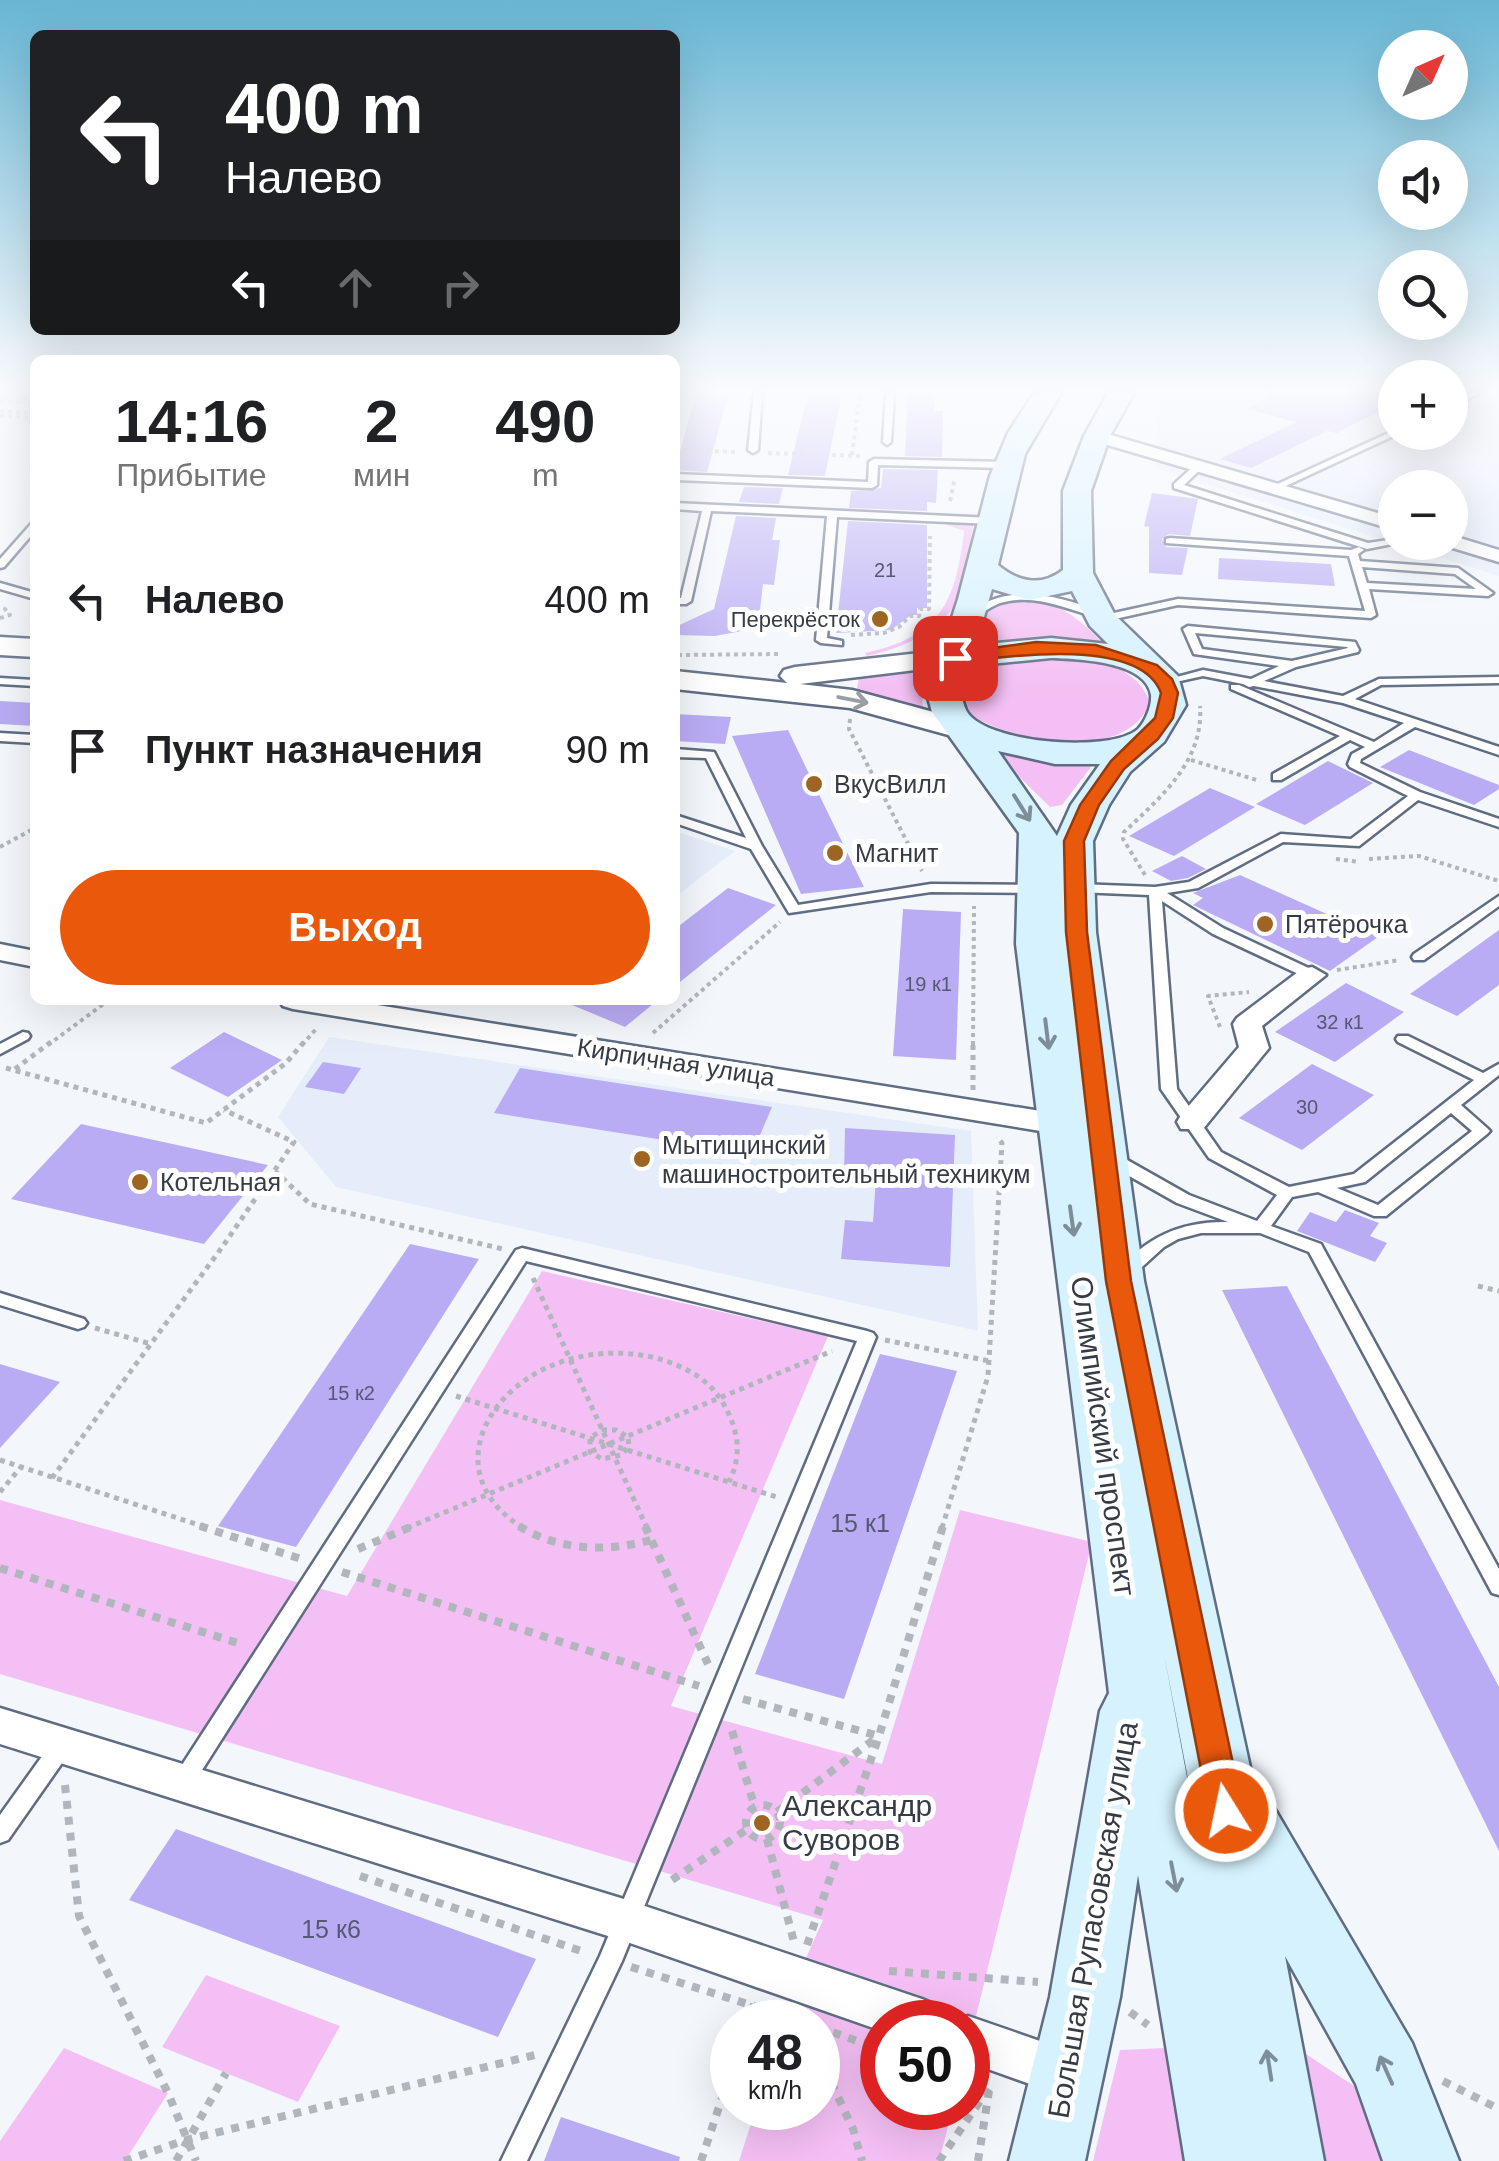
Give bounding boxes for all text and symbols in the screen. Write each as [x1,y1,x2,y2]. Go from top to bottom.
north arrow [1378,30,1468,120]
map controls [1378,30,1468,560]
icon: left [60,70,190,200]
text: 400 m [225,70,423,148]
button: sound [1378,140,1468,230]
text: Налево [225,152,382,203]
button: search [1378,250,1468,340]
icon: left [223,260,278,315]
icon: ahead [328,260,383,315]
icon: right [433,260,488,315]
button: + [1378,360,1468,450]
text: 14:16 [115,388,268,455]
text: 2 [365,388,398,455]
text: 490 [495,388,595,455]
text: Прибытие [116,457,267,493]
text: мин [353,457,410,493]
text: m [532,457,559,493]
button: − [1378,470,1468,560]
house number: 21 [874,559,896,581]
icon: left [60,573,115,628]
text: Налево [145,579,284,621]
text: 400 m [544,579,650,621]
place label: Перекрёсток [731,607,860,632]
marker: Перекрёсток [869,608,891,630]
pin [913,616,998,701]
icon: arrive [928,631,983,686]
one-way arrow [836,691,868,710]
icon: arrive [60,723,115,778]
text: Пункт назначения [145,729,483,771]
text: 90 m [566,729,650,771]
place label: ВкусВилл [834,770,946,798]
marker: ВкусВилл [803,773,825,795]
one-way arrow [1011,793,1032,822]
place label: Магнит [855,839,939,867]
marker: Магнит [824,842,846,864]
button: Выход [60,870,650,985]
place label: Пятёрочка [1285,910,1408,938]
marker: Пятёрочка [1254,913,1276,935]
house number: 19 к1 [904,973,952,995]
house number: 32 к1 [1316,1011,1364,1033]
one-way arrow [1038,1017,1057,1049]
street label: Кирпичная улица [575,1033,777,1091]
house number: 30 [1296,1096,1318,1118]
place label: Мытищинский машиностроительный техникум [662,1131,1031,1188]
marker: Мытищинский машиностроительный техникум [631,1148,653,1170]
place label: Котельная [160,1168,281,1196]
marker: Котельная [129,1171,151,1193]
one-way arrow [1064,1204,1082,1236]
street label: Олимпийский проспект [1065,1274,1142,1598]
house number: 15 к2 [327,1382,375,1404]
house number: 15 к1 [830,1509,890,1537]
street label: Большая Рупасовская улица [1041,1719,1144,2121]
position arrow [1174,1759,1278,1863]
place label: Александр Суворов [782,1789,932,1856]
marker: Александр Суворов [751,1812,773,1834]
one-way arrow [1165,1860,1184,1892]
house number: 15 к6 [301,1915,361,1943]
speed limit sign: 50 [860,2000,990,2130]
text: 48 [747,2025,803,2081]
one-way arrow [1260,2049,1278,2082]
one-way arrow [1375,2056,1394,2086]
text: km/h [748,2076,802,2104]

